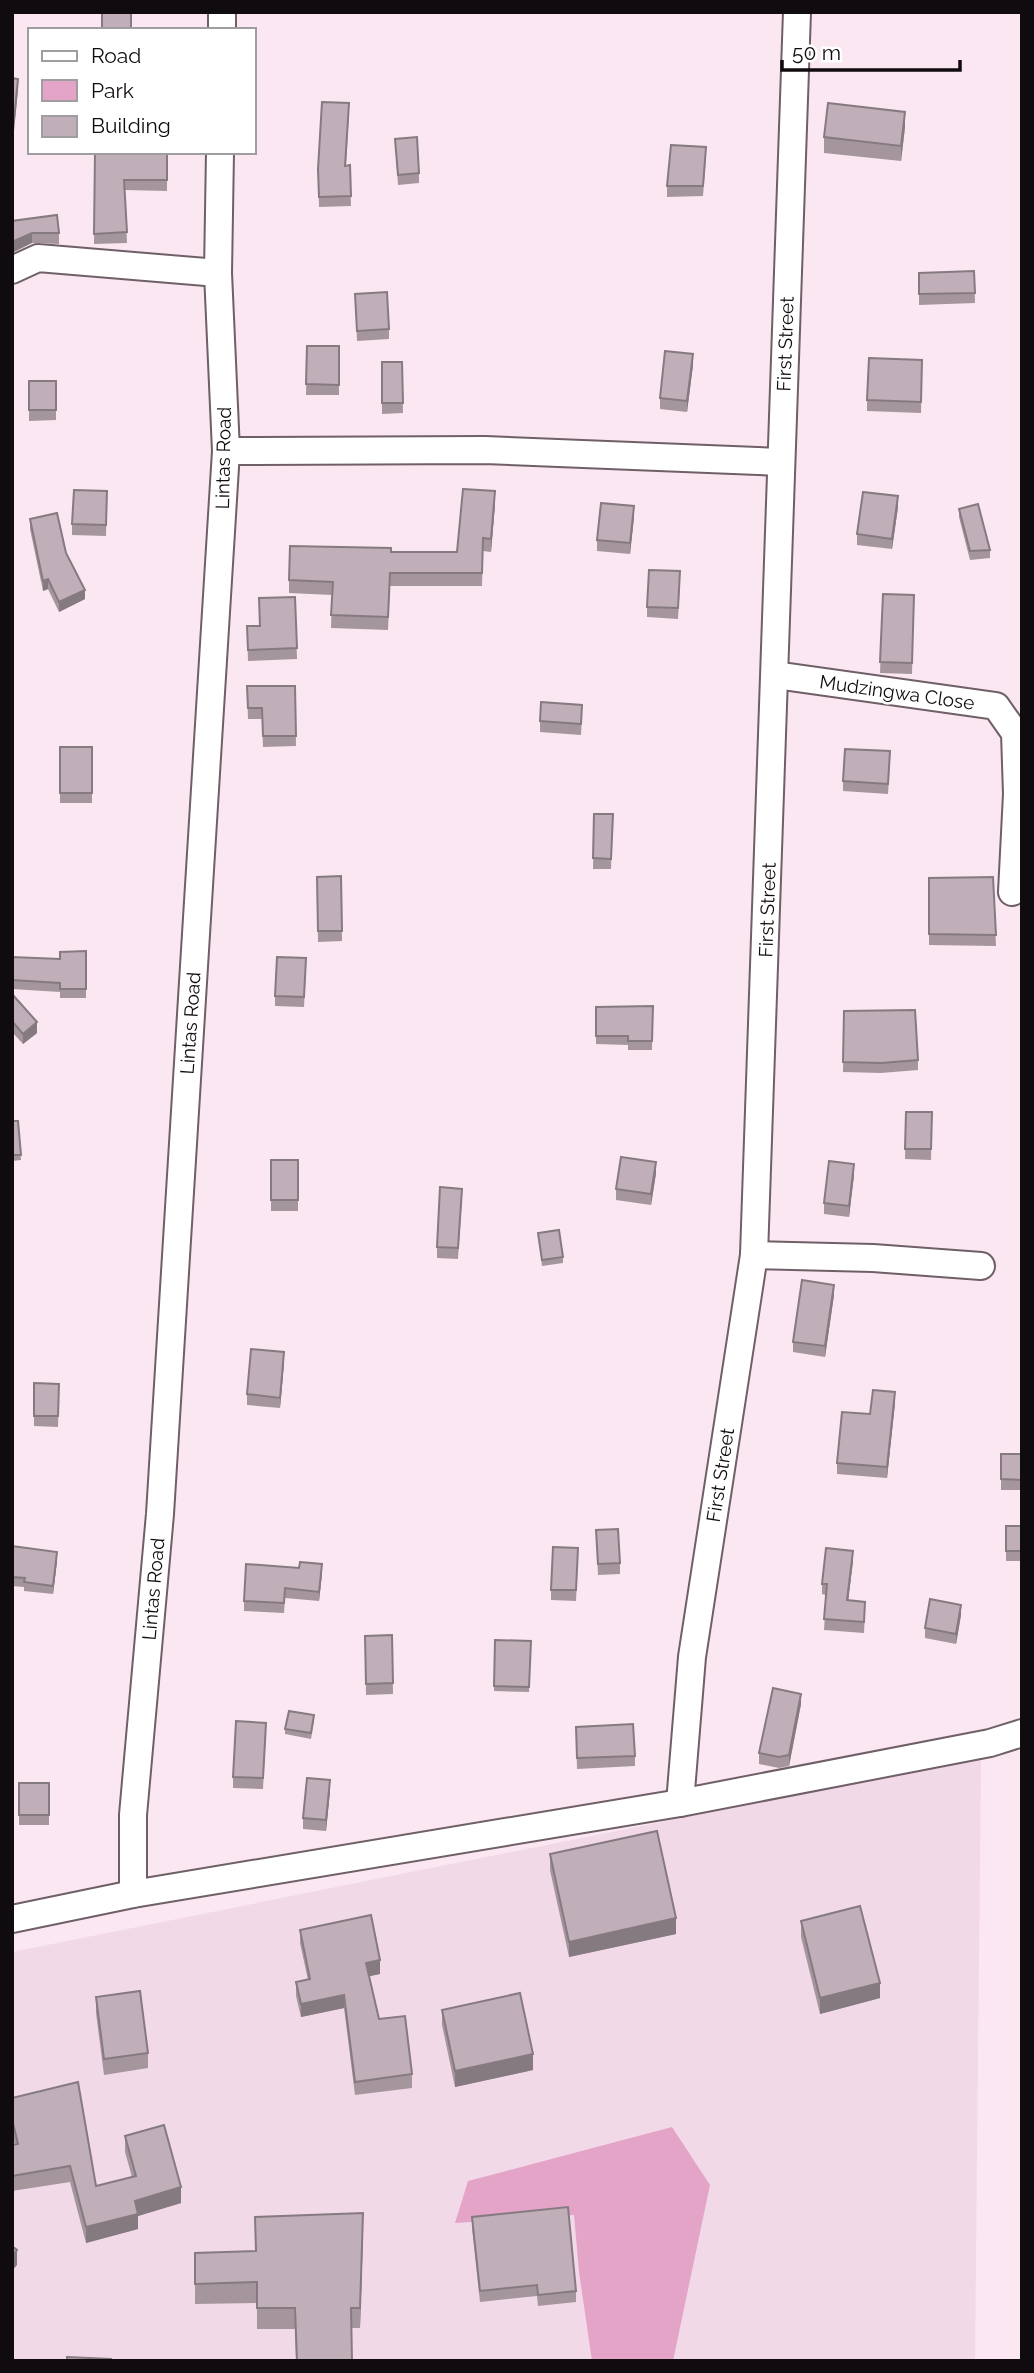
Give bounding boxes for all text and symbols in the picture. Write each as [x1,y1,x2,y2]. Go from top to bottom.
legend [28,28,256,154]
scale bar [782,28,960,72]
text: 50 m [792,40,841,65]
text: Road [91,43,141,68]
text: Park [91,78,134,103]
text: Building [91,113,171,138]
street label: First Street [772,295,798,392]
street label: Lintas Road [211,407,235,509]
street label: Mudzingwa Close [818,670,976,714]
street label: First Street [754,861,780,958]
street label: Lintas Road [175,971,205,1075]
street label: First Street [702,1426,738,1524]
street label: Lintas Road [138,1537,168,1641]

